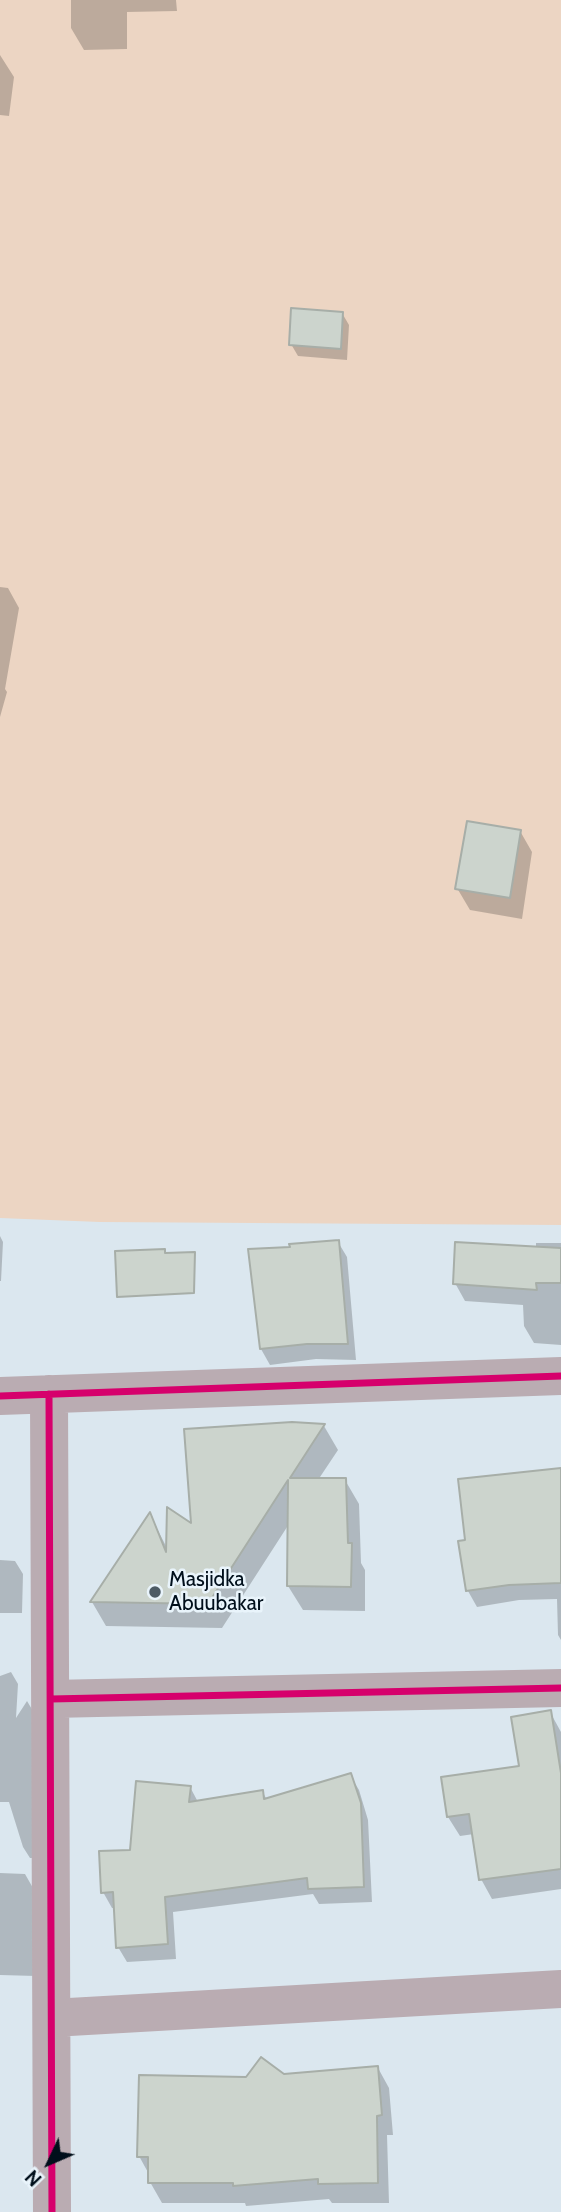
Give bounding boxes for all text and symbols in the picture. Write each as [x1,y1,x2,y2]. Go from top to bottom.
place label: Masjidka Abuubakar [169,1567,263,1617]
marker: Masjidka Abuubakar [147,1584,163,1600]
north arrow [14,2128,84,2198]
text: N [21,2165,46,2191]

